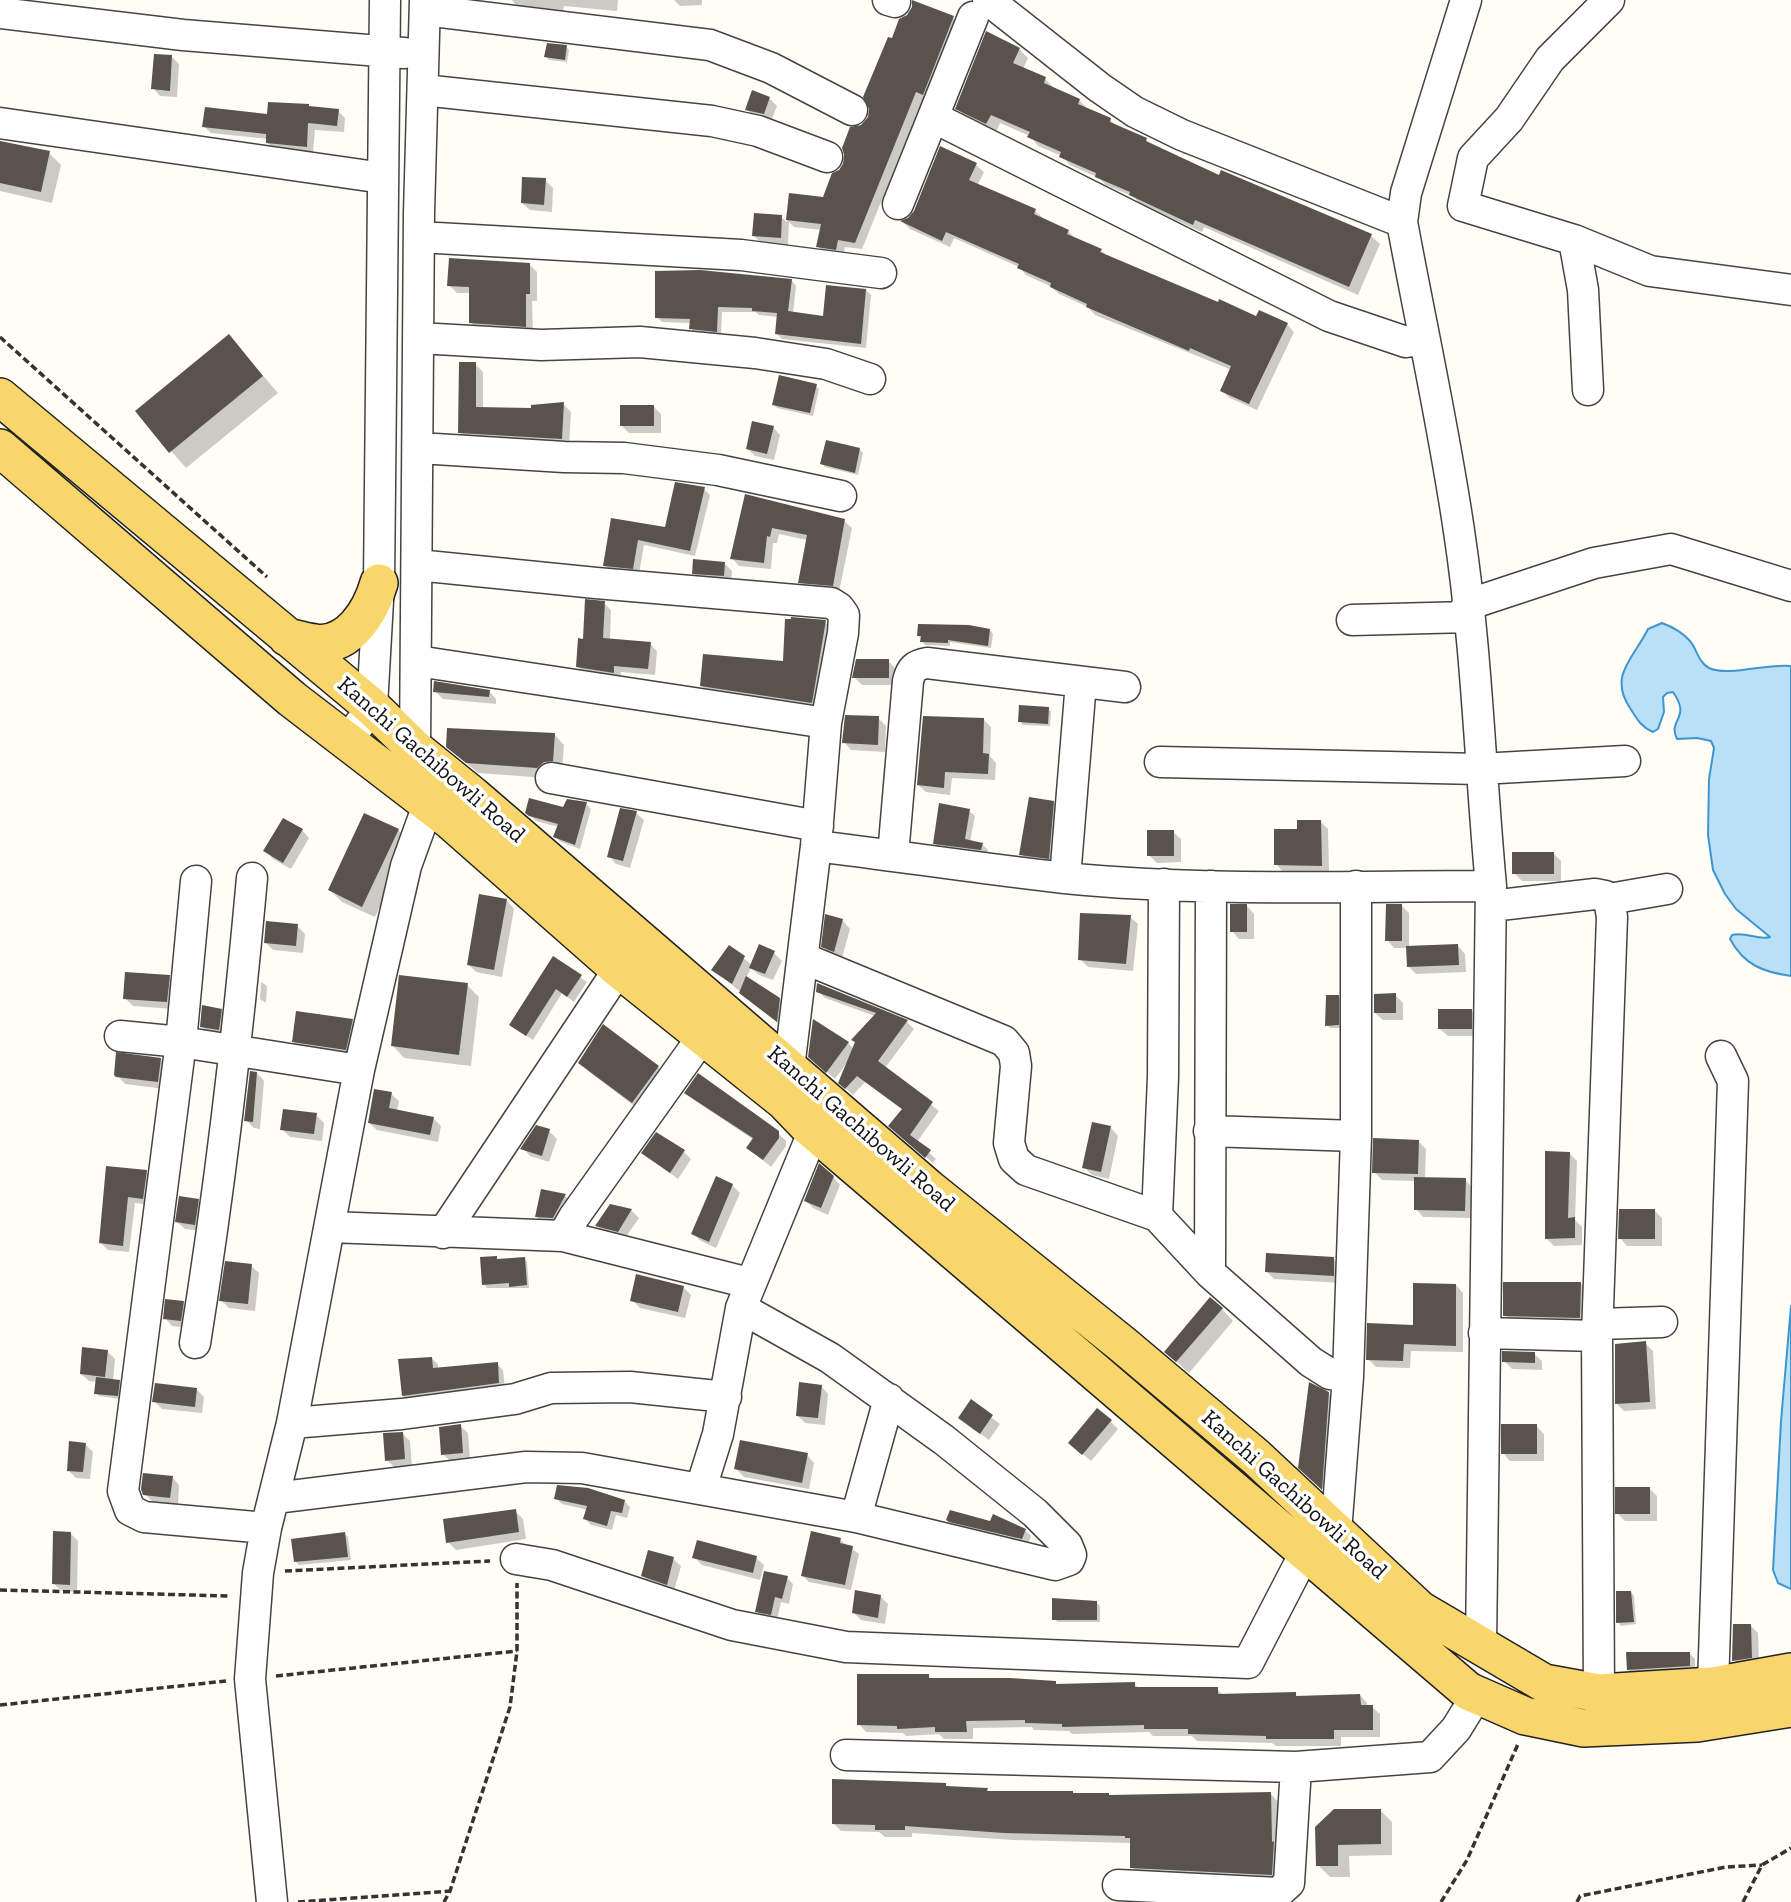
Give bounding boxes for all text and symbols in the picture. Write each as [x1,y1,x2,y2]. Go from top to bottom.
street label: Kanchi Gachibowli Road [332,671,530,849]
street label: Kanchi Gachibowli Road [762,1040,960,1218]
street label: Kanchi Gachibowli Road [1196,1405,1392,1585]

